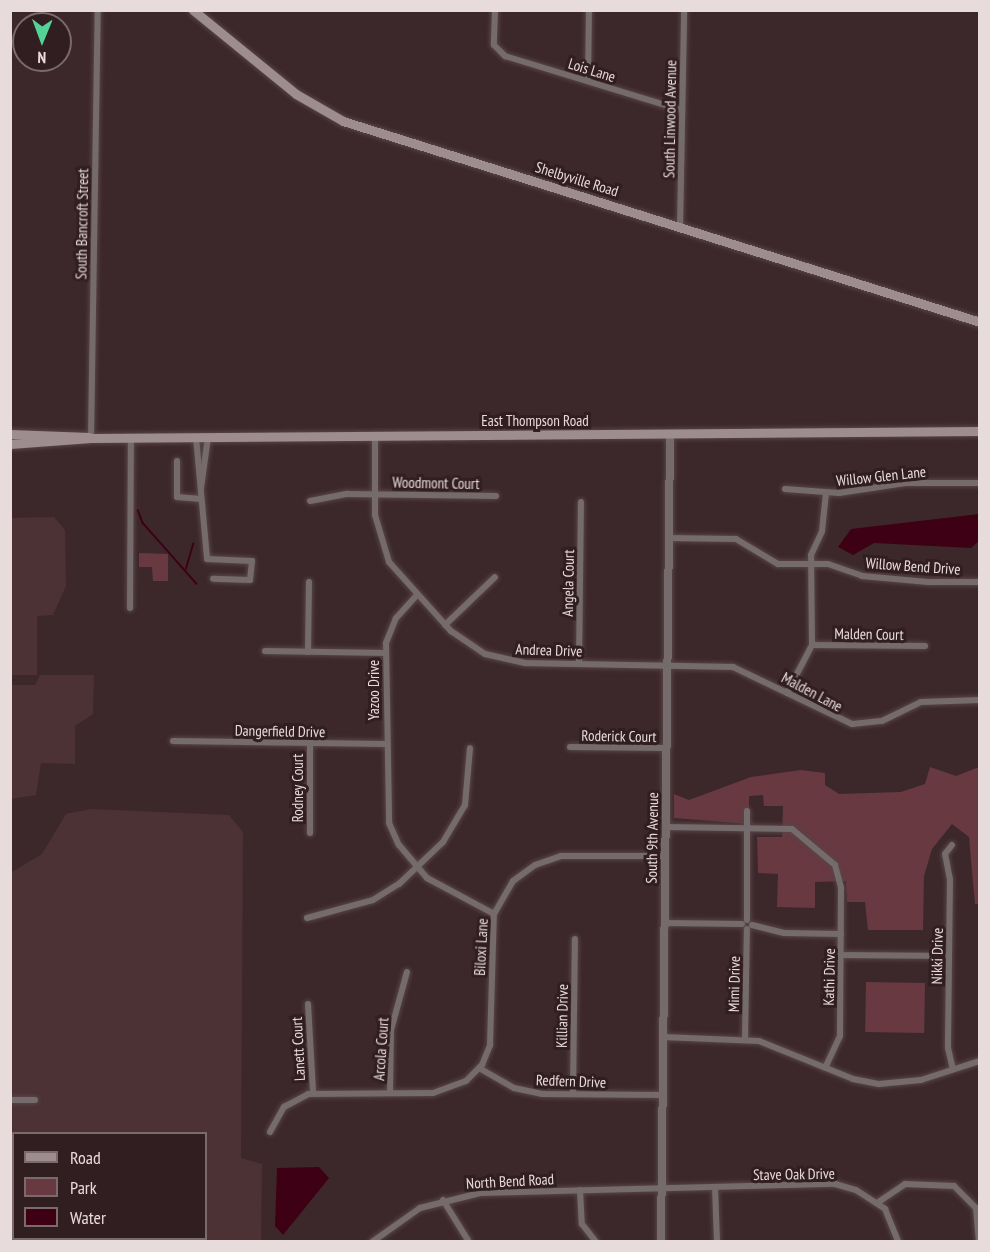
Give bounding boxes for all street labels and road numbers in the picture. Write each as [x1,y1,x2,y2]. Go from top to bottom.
street label: Lois Lane [566,54,618,86]
street label: South Linwood Avenue [660,60,680,178]
street label: Shelbyville Road [533,158,621,200]
street label: South Bancroft Street [72,168,92,280]
street label: East Thompson Road [481,412,589,430]
street label: Willow Glen Lane [835,462,927,490]
street label: Woodmont Court [392,473,480,493]
street label: Angela Court [558,549,578,617]
street label: Willow Bend Drive [865,554,961,578]
street label: Malden Court [834,624,904,644]
street label: Andrea Drive [515,640,583,660]
street label: Yazoo Drive [365,660,383,720]
street label: Malden Lane [779,668,845,716]
street label: Dangerfield Drive [235,721,325,741]
street label: Roderick Court [581,726,657,746]
street label: Rodney Court [289,754,307,822]
street label: South 9th Avenue [642,792,662,884]
street label: Biloxi Lane [471,918,491,976]
street label: Nikki Drive [928,928,946,984]
street label: Kathi Drive [819,948,839,1006]
street label: Mimi Drive [725,956,743,1012]
street label: Killian Drive [552,984,572,1048]
street label: Lanett Court [287,1016,309,1082]
street label: Arcola Court [370,1017,392,1081]
street label: Redfern Drive [536,1071,606,1091]
street label: Stave Oak Drive [753,1164,835,1184]
street label: North Bend Road [466,1170,554,1192]

